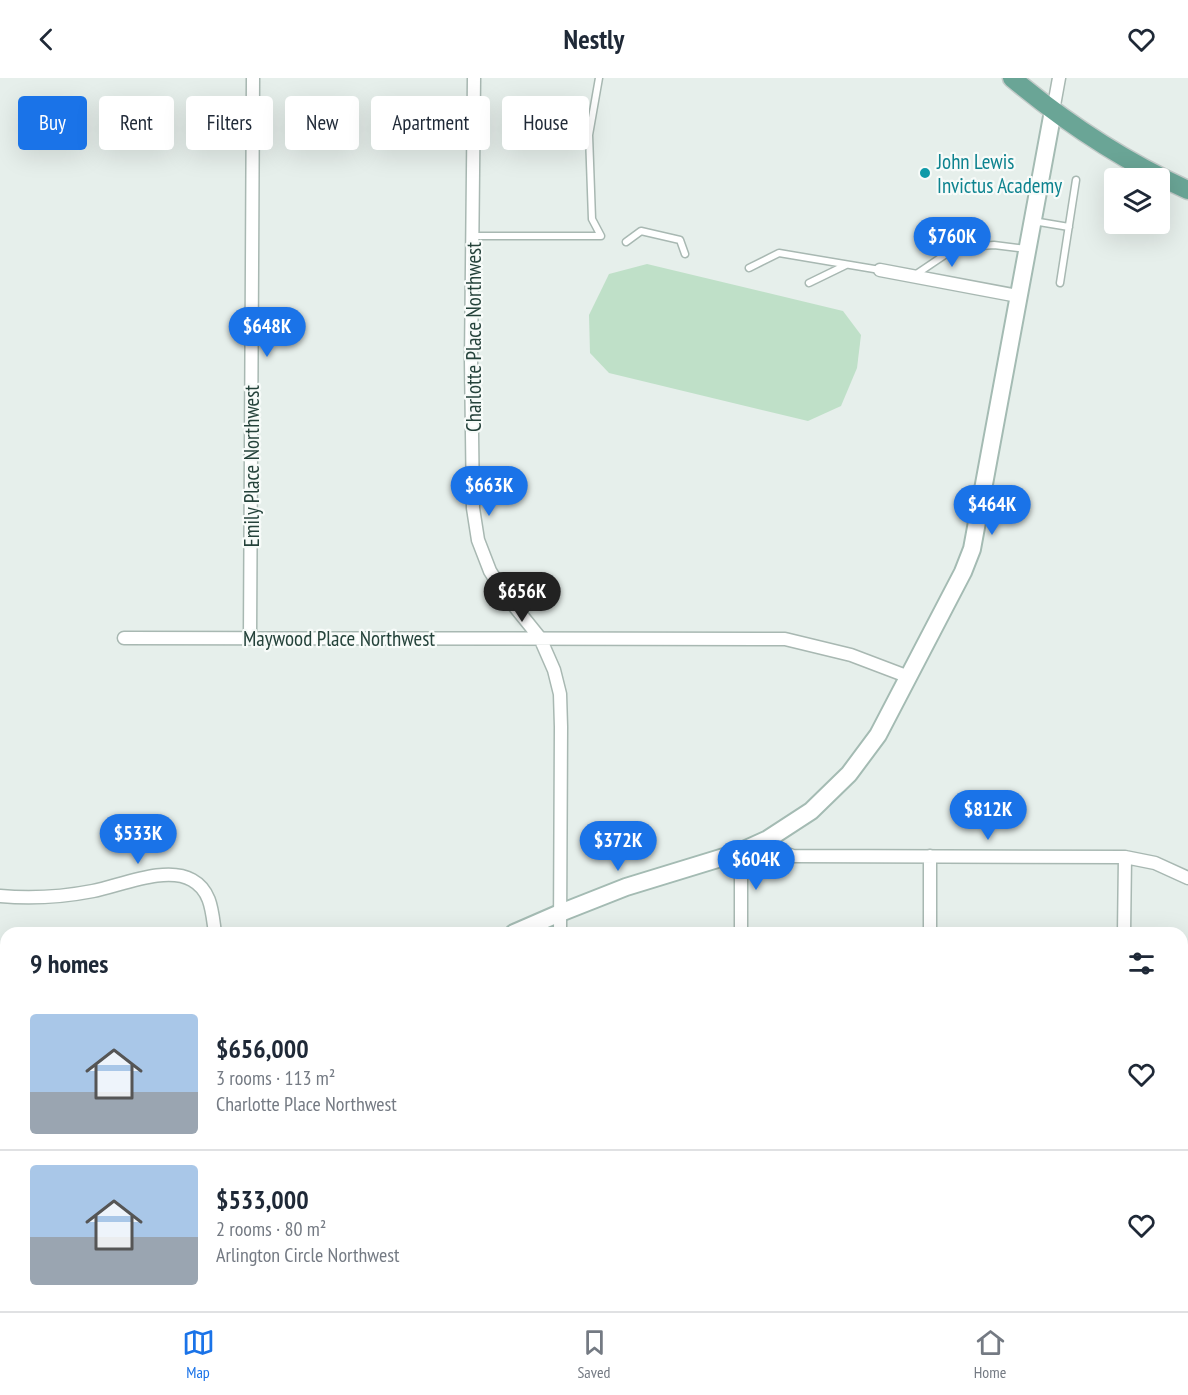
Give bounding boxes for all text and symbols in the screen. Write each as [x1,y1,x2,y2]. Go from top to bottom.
text: Nestly [564,22,624,56]
icon: back [30,23,63,56]
icon: heart [1125,23,1158,56]
chip: Buy [18,96,87,150]
chip: Rent [99,96,174,150]
chip: Filters [186,96,273,150]
chip: New [285,96,359,150]
chip: Apartment [371,96,490,150]
chip: House [502,96,589,150]
place label: John Lewis Invictus Academy [936,148,1062,199]
marker: John Lewis Invictus Academy [918,166,932,180]
map controls [1104,168,1170,234]
button: layers [1104,168,1170,234]
pin: $760K [910,217,994,268]
text: $760K [928,223,976,249]
street label: Charlotte Place Northwest [460,242,487,432]
pin: $648K [225,307,309,358]
text: $648K [243,313,291,339]
street label: Emily Place Northwest [238,385,265,547]
pin: $663K [447,466,531,517]
text: $663K [465,472,513,498]
pin: $464K [950,485,1034,536]
text: $464K [968,491,1016,517]
pin: $656K [480,572,564,623]
text: $656K [498,578,546,604]
street label: Maywood Place Northwest [243,625,435,652]
pin: $812K [946,790,1030,841]
text: $812K [964,796,1012,822]
pin: $533K [96,814,180,865]
text: $533K [114,820,162,846]
pin: $372K [576,821,660,872]
text: $372K [594,827,642,853]
pin: $604K [714,840,798,891]
text: $604K [732,846,780,872]
text: 9 homes [30,947,108,980]
icon: filters [1125,947,1158,980]
text: $656,000 [216,1032,309,1065]
icon: home [78,1038,150,1110]
icon: heart [1125,1058,1158,1091]
text: 3 rooms · 113 m² [216,1065,335,1091]
text: Charlotte Place Northwest [216,1091,397,1117]
text: $533,000 [216,1183,309,1216]
icon: home [78,1189,150,1261]
icon: heart [1125,1209,1158,1242]
text: 2 rooms · 80 m² [216,1216,326,1242]
text: Arlington Circle Northwest [216,1242,399,1268]
tab: Map [182,1326,215,1382]
tab: Saved [578,1326,611,1382]
tab: Home [974,1326,1007,1382]

